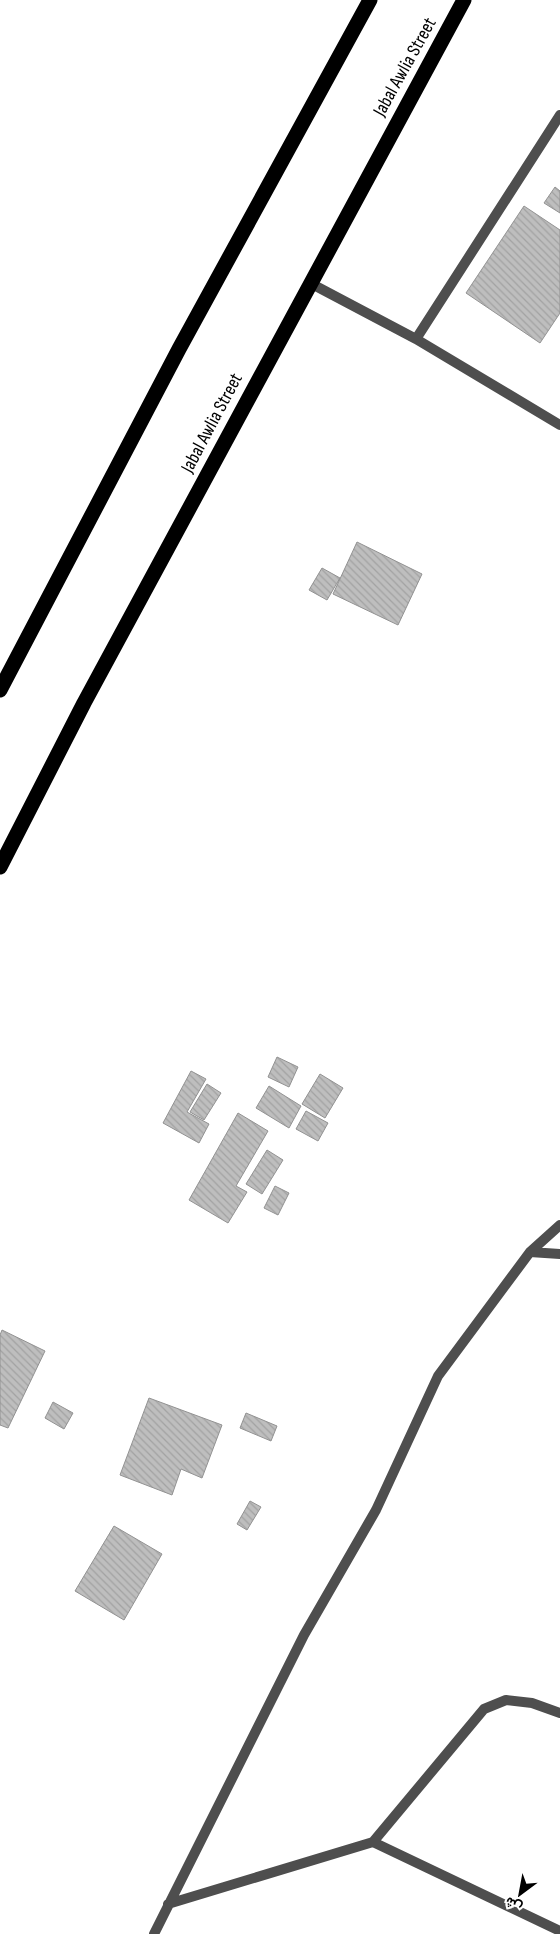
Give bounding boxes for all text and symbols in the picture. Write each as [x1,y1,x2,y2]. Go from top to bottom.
street label: Jabal Awlia Street [368,13,442,121]
street label: Jabal Awlia Street [176,369,248,478]
north arrow [495,1869,545,1919]
text: ش [502,1893,525,1916]

